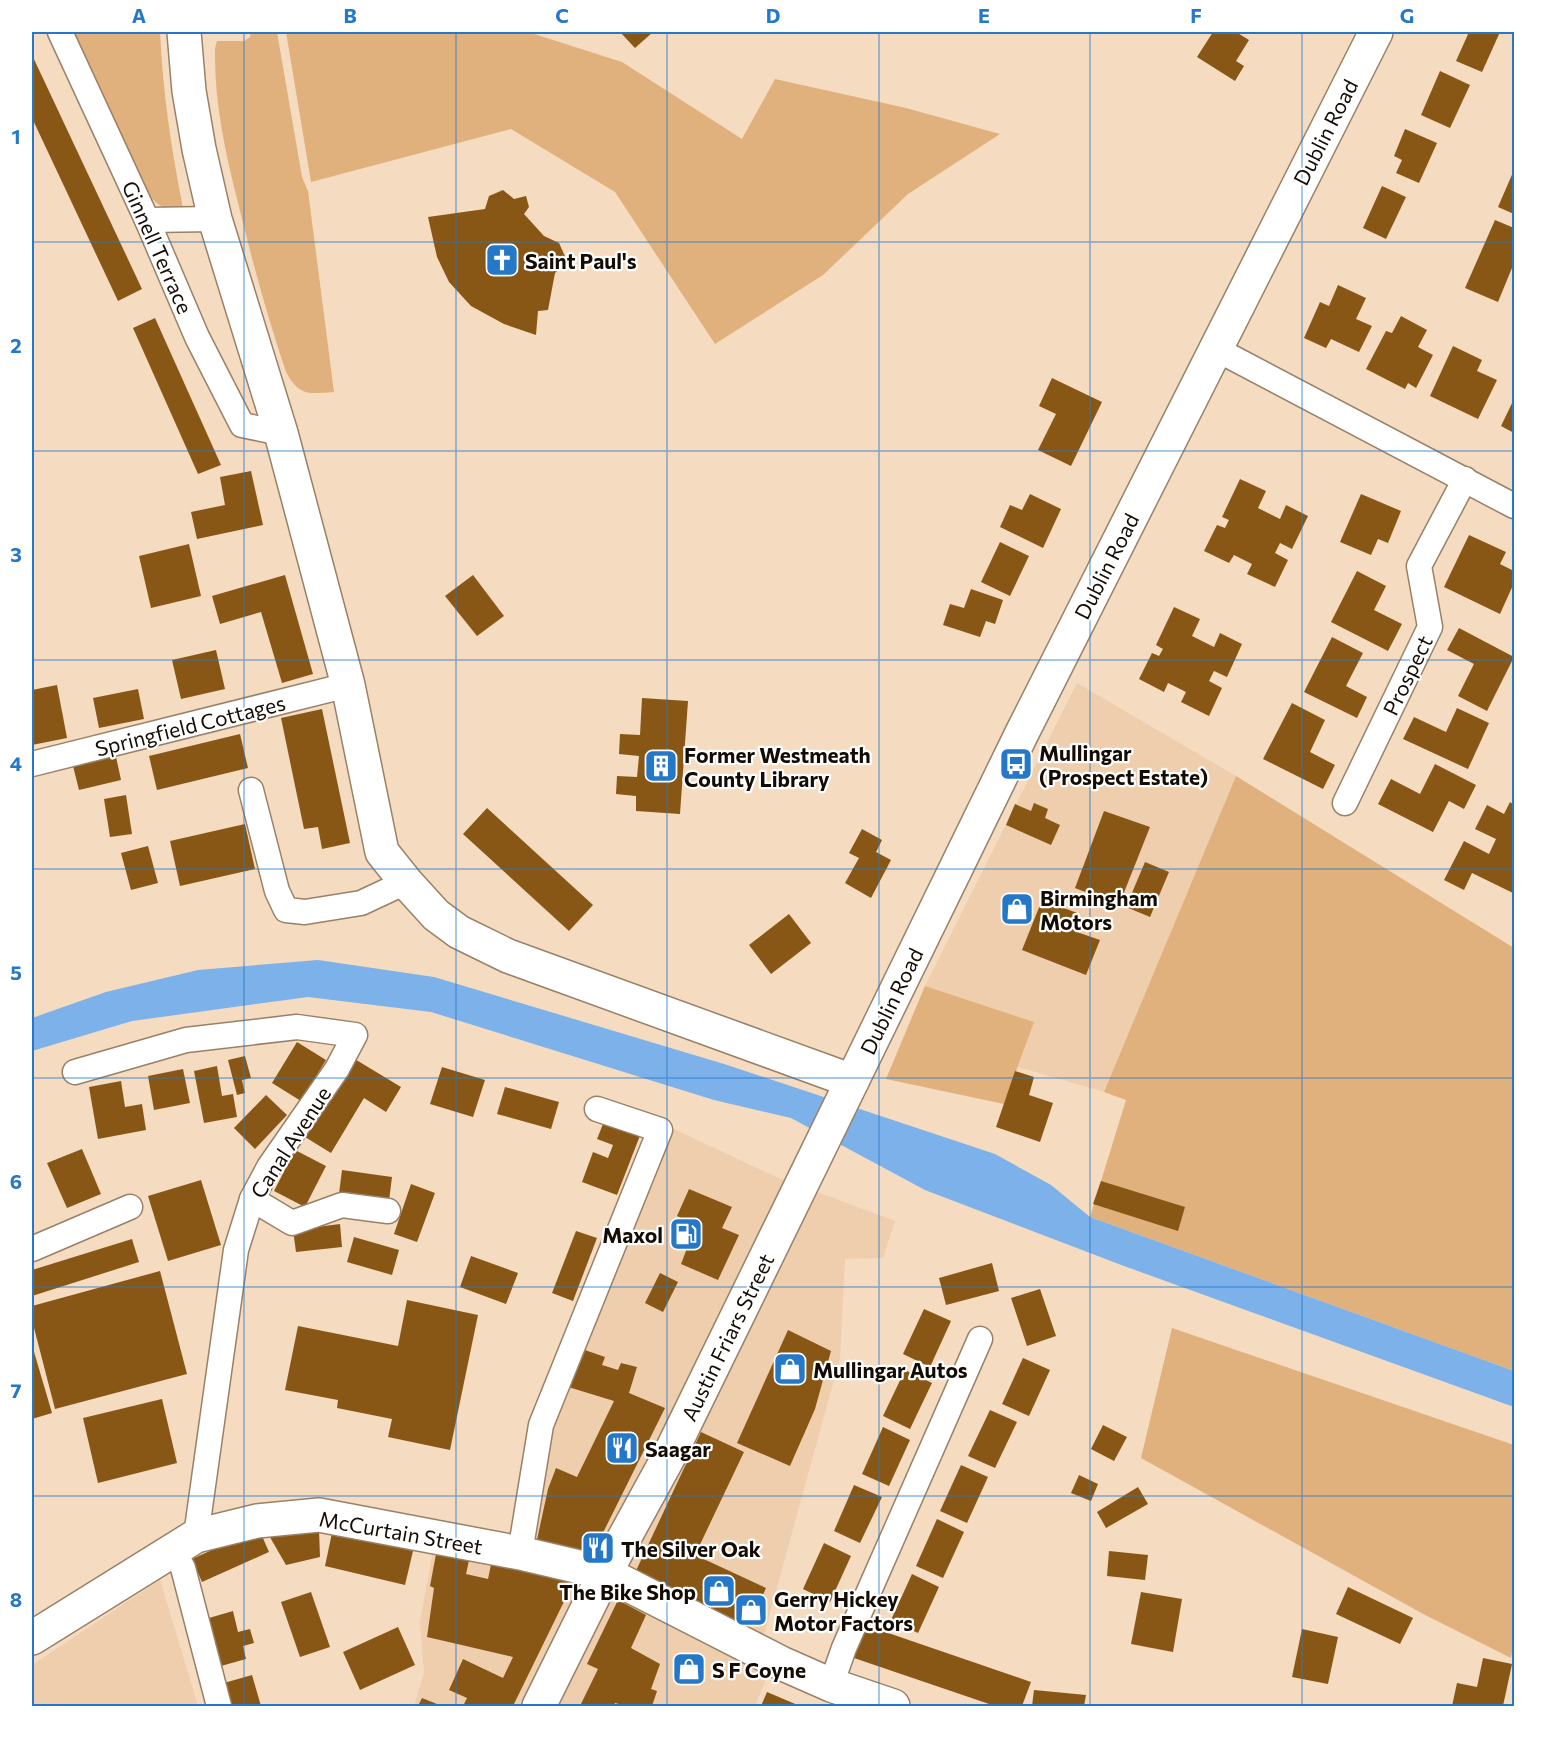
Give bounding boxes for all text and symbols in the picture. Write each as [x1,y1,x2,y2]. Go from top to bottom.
text: A [132,3,146,27]
text: B [343,3,357,27]
text: C [555,3,569,27]
text: D [766,3,780,27]
text: E [978,3,990,27]
text: F [1190,3,1202,27]
text: G [1400,3,1414,27]
street label: Dublin Road [1288,75,1362,189]
text: 1 [11,124,21,148]
street label: Ginnell Terrace [118,177,198,317]
church icon: Saint Paul's [484,242,520,278]
place label: Saint Paul's [525,248,637,273]
text: 2 [10,333,22,357]
street label: Dublin Road [1069,509,1143,623]
text: 3 [10,542,22,566]
street label: Prospect [1377,631,1437,719]
street label: Springfield Cottages [92,689,288,761]
place label: Mullingar (Prospect Estate) [1039,740,1208,789]
place label: Former Westmeath County Library [684,742,871,791]
bus stop icon: Mullingar (Prospect Estate) [998,746,1034,782]
building icon: Former Westmeath County Library [643,748,679,784]
text: 4 [10,751,22,775]
place label: Birmingham Motors [1040,885,1158,934]
shop icon: Birmingham Motors [999,891,1035,927]
street label: Dublin Road [854,944,928,1058]
text: 5 [10,960,22,984]
street label: Canal Avenue [245,1082,335,1202]
text: 6 [10,1169,22,1193]
fuel station icon: Maxol [668,1216,704,1252]
place label: Maxol [602,1222,663,1247]
street label: Austin Friars Street [676,1249,778,1425]
shop icon: Mullingar Autos [772,1351,808,1387]
place label: Mullingar Autos [813,1357,968,1382]
text: 7 [11,1378,22,1402]
restaurant icon: Saagar [604,1430,640,1466]
place label: Saagar [645,1436,711,1461]
street label: McCurtain Street [317,1505,485,1559]
restaurant icon: The Silver Oak [580,1530,616,1566]
place label: The Silver Oak [621,1536,761,1561]
shop icon: The Bike Shop [701,1573,737,1609]
place label: The Bike Shop [559,1579,696,1604]
place label: Gerry Hickey Motor Factors [774,1586,913,1635]
text: 8 [10,1587,22,1611]
shop icon: Gerry Hickey Motor Factors [733,1592,769,1628]
shop icon: S F Coyne [671,1651,707,1687]
place label: S F Coyne [712,1657,806,1682]

